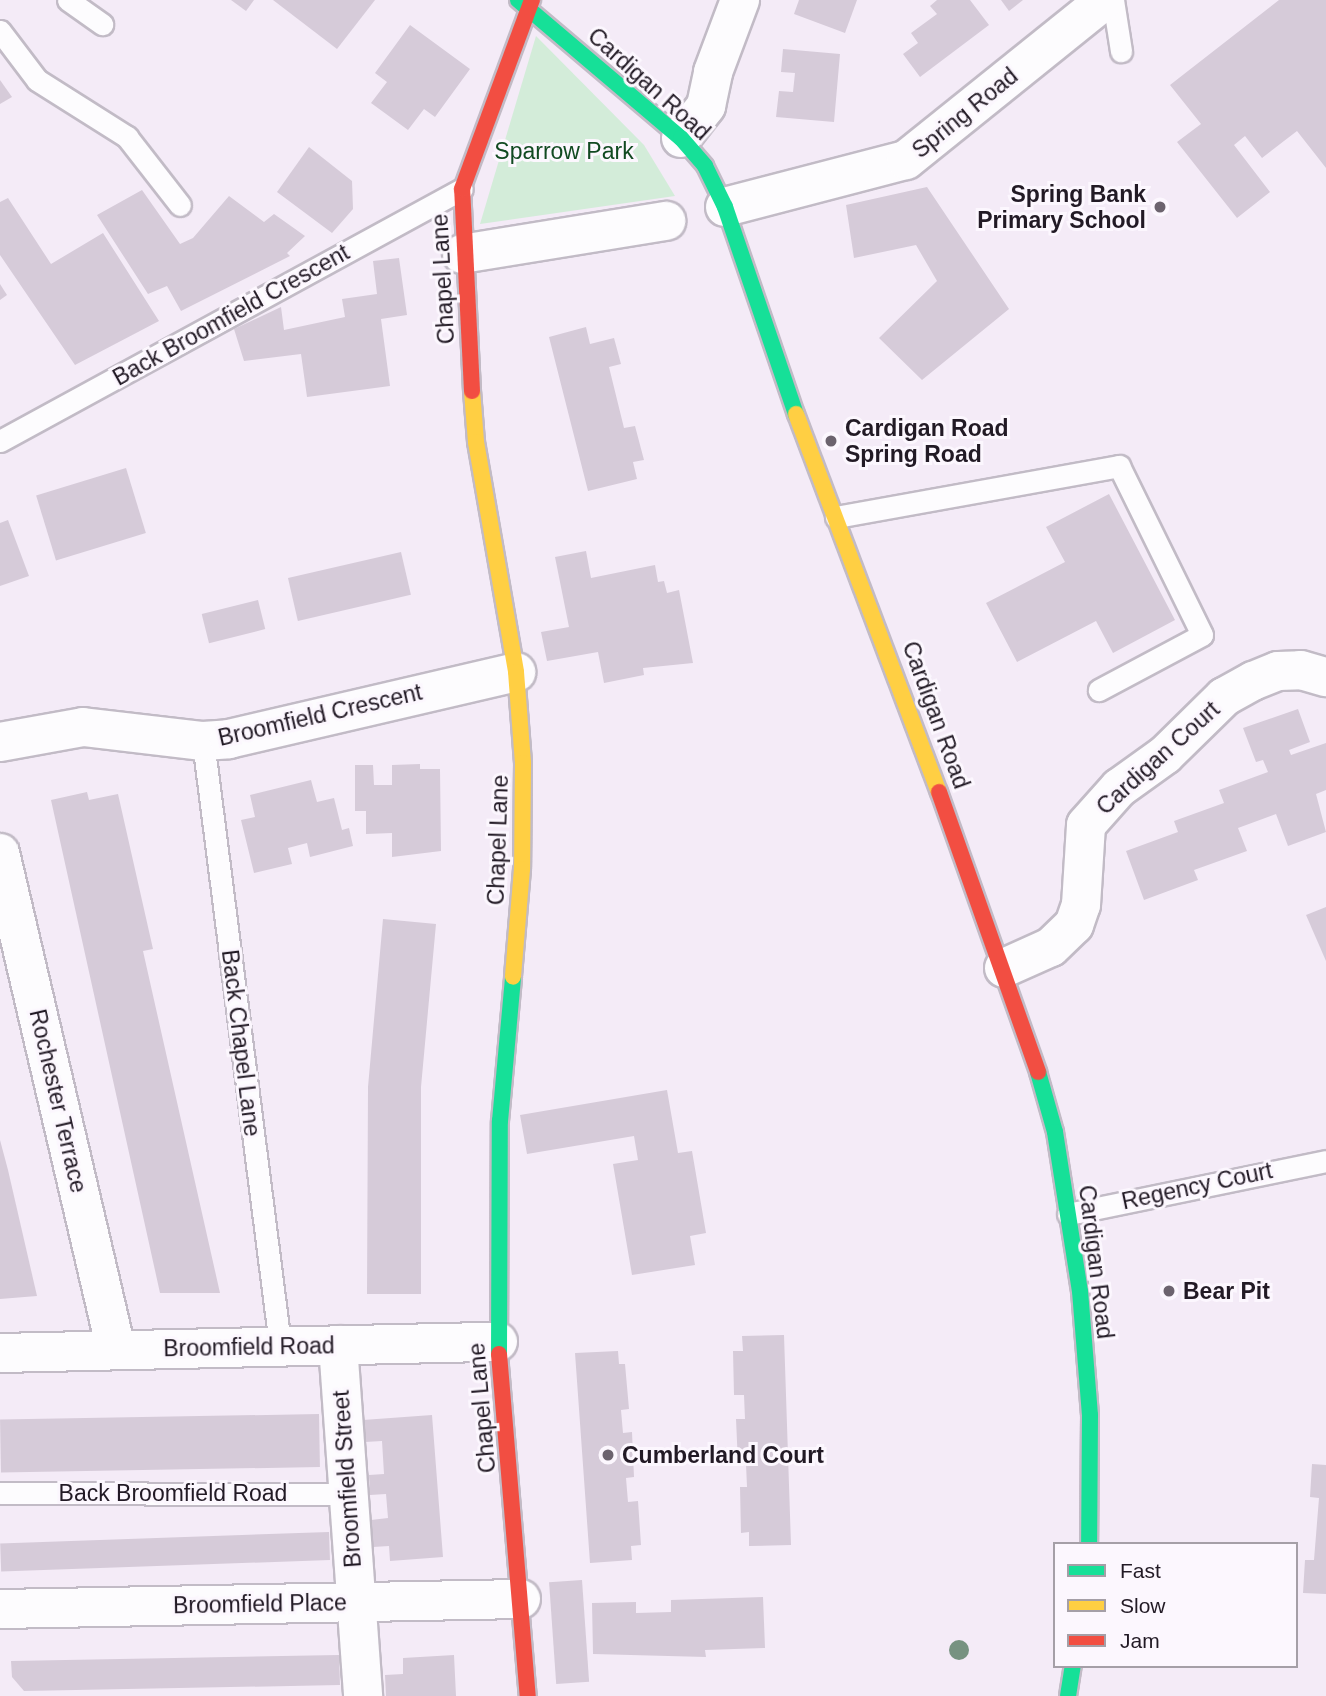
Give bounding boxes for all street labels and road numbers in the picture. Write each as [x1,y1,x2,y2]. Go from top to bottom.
street label: Cardigan Road [582,22,716,146]
street label: Spring Road [907,62,1023,164]
street label: Chapel Lane [426,213,460,345]
street label: Back Broomfield Crescent [108,238,354,392]
street label: Cardigan Road [897,638,975,792]
street label: Broomfield Crescent [215,678,425,752]
street label: Cardigan Court [1091,696,1225,820]
street label: Chapel Lane [482,774,514,906]
street label: Back Chapel Lane [216,948,266,1138]
street label: Rochester Terrace [23,1006,93,1196]
street label: Regency Court [1119,1157,1275,1215]
street label: Cardigan Road [1073,1184,1119,1340]
street label: Broomfield Road [163,1332,335,1362]
street label: Chapel Lane [463,1342,501,1474]
street label: Broomfield Street [327,1389,367,1569]
street label: Back Broomfield Road [59,1479,287,1507]
street label: Broomfield Place [173,1589,347,1619]

